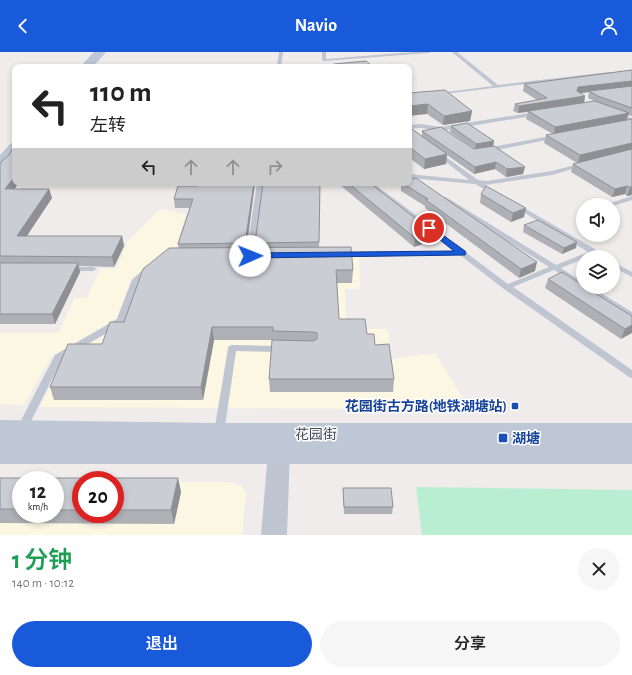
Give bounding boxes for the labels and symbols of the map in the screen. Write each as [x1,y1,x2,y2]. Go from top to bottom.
pin [412,211,446,245]
position arrow [229,235,271,277]
place label: 花园街古方路(地铁湖塘站) [345,398,507,414]
marker: 花园街古方路(地铁湖塘站) [510,401,520,411]
street label: 花园街 [295,427,337,442]
place label: 湖塘 [512,430,540,446]
marker: 湖塘 [497,432,509,444]
speed limit sign: 20 [72,471,124,523]

